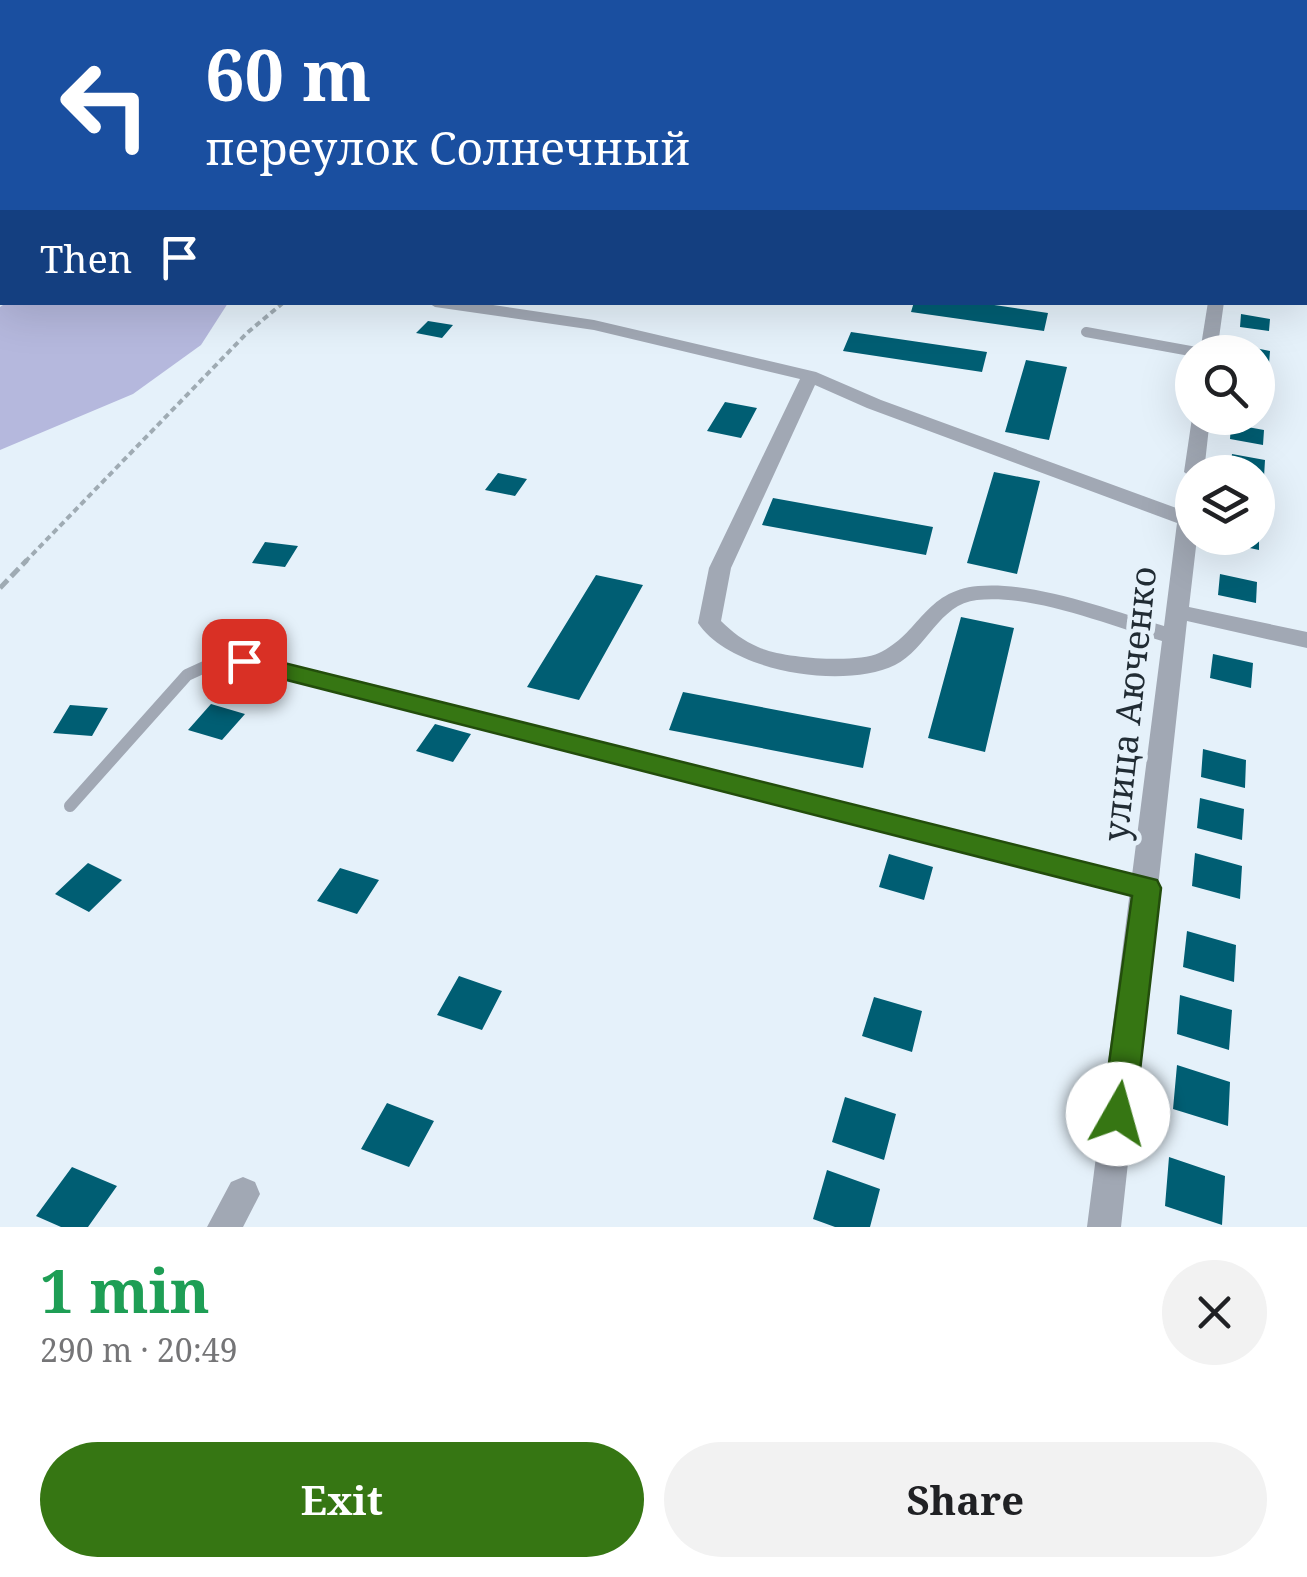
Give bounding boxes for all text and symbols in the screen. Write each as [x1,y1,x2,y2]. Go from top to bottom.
text: 60 m [205,26,371,122]
icon: left [40,40,170,170]
text: переулок Солнечный [205,117,690,178]
icon: arrive [152,230,207,285]
text: Then [40,232,132,284]
map controls [1175,335,1275,555]
button: search [1175,335,1275,435]
button: layers [1175,455,1275,555]
street label: улица Аюченко [1091,564,1166,844]
pin [202,619,287,704]
icon: arrive [217,634,272,689]
position arrow [1066,1062,1170,1166]
text: 1 min [40,1249,210,1331]
button: close [1162,1260,1267,1365]
text: 290 m · 20:49 [40,1328,238,1371]
button: Exit [40,1442,644,1557]
button: Share [664,1442,1267,1557]

